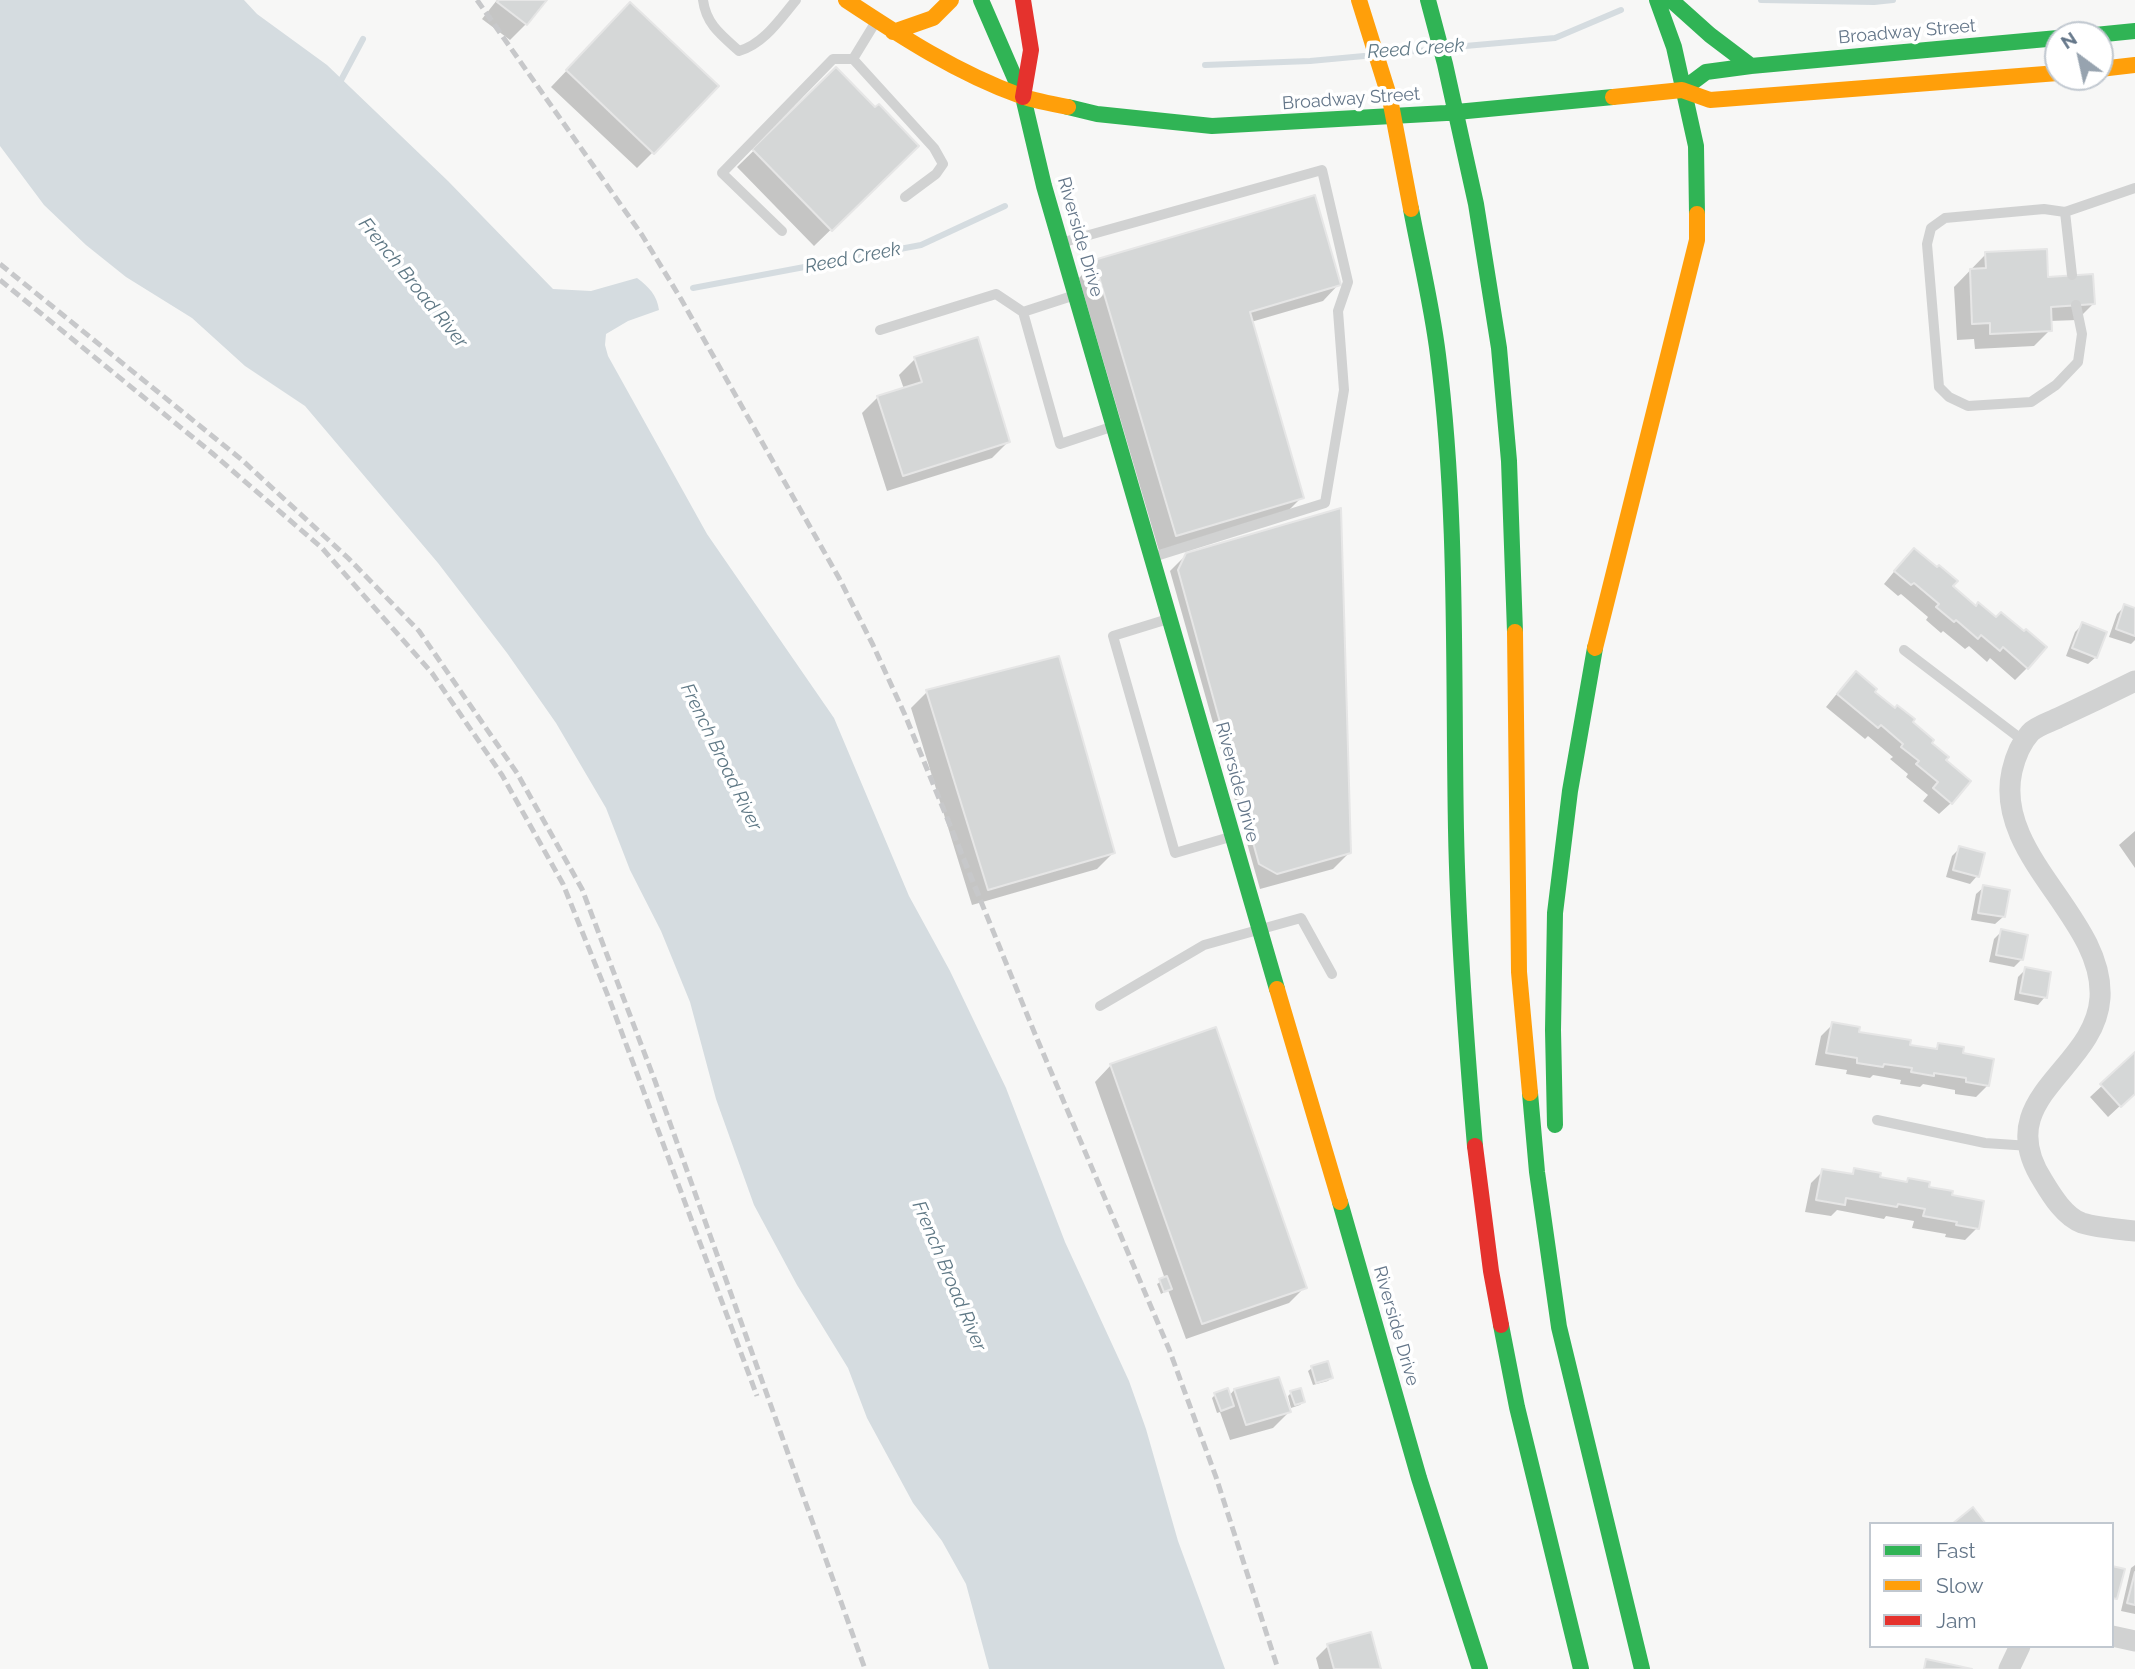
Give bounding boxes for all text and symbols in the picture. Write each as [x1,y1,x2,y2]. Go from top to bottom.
street label: Broadway Street [1837,15,1977,49]
north arrow [2044,21,2114,91]
text: N [2057,27,2081,53]
water label: Reed Creek [1367,34,1465,64]
street label: Broadway Street [1281,83,1421,115]
street label: Riverside Drive [1053,175,1107,299]
water label: French Broad River [353,213,473,353]
water label: Reed Creek [803,238,903,278]
water label: French Broad River [675,680,767,834]
street label: Riverside Drive [1211,719,1263,845]
water label: French Broad River [907,1197,991,1355]
street label: Riverside Drive [1369,1264,1423,1388]
legend [1869,1522,2114,1648]
text: Fast [1936,1538,1976,1563]
text: Slow [1936,1573,1984,1598]
text: Jam [1936,1608,1977,1633]

